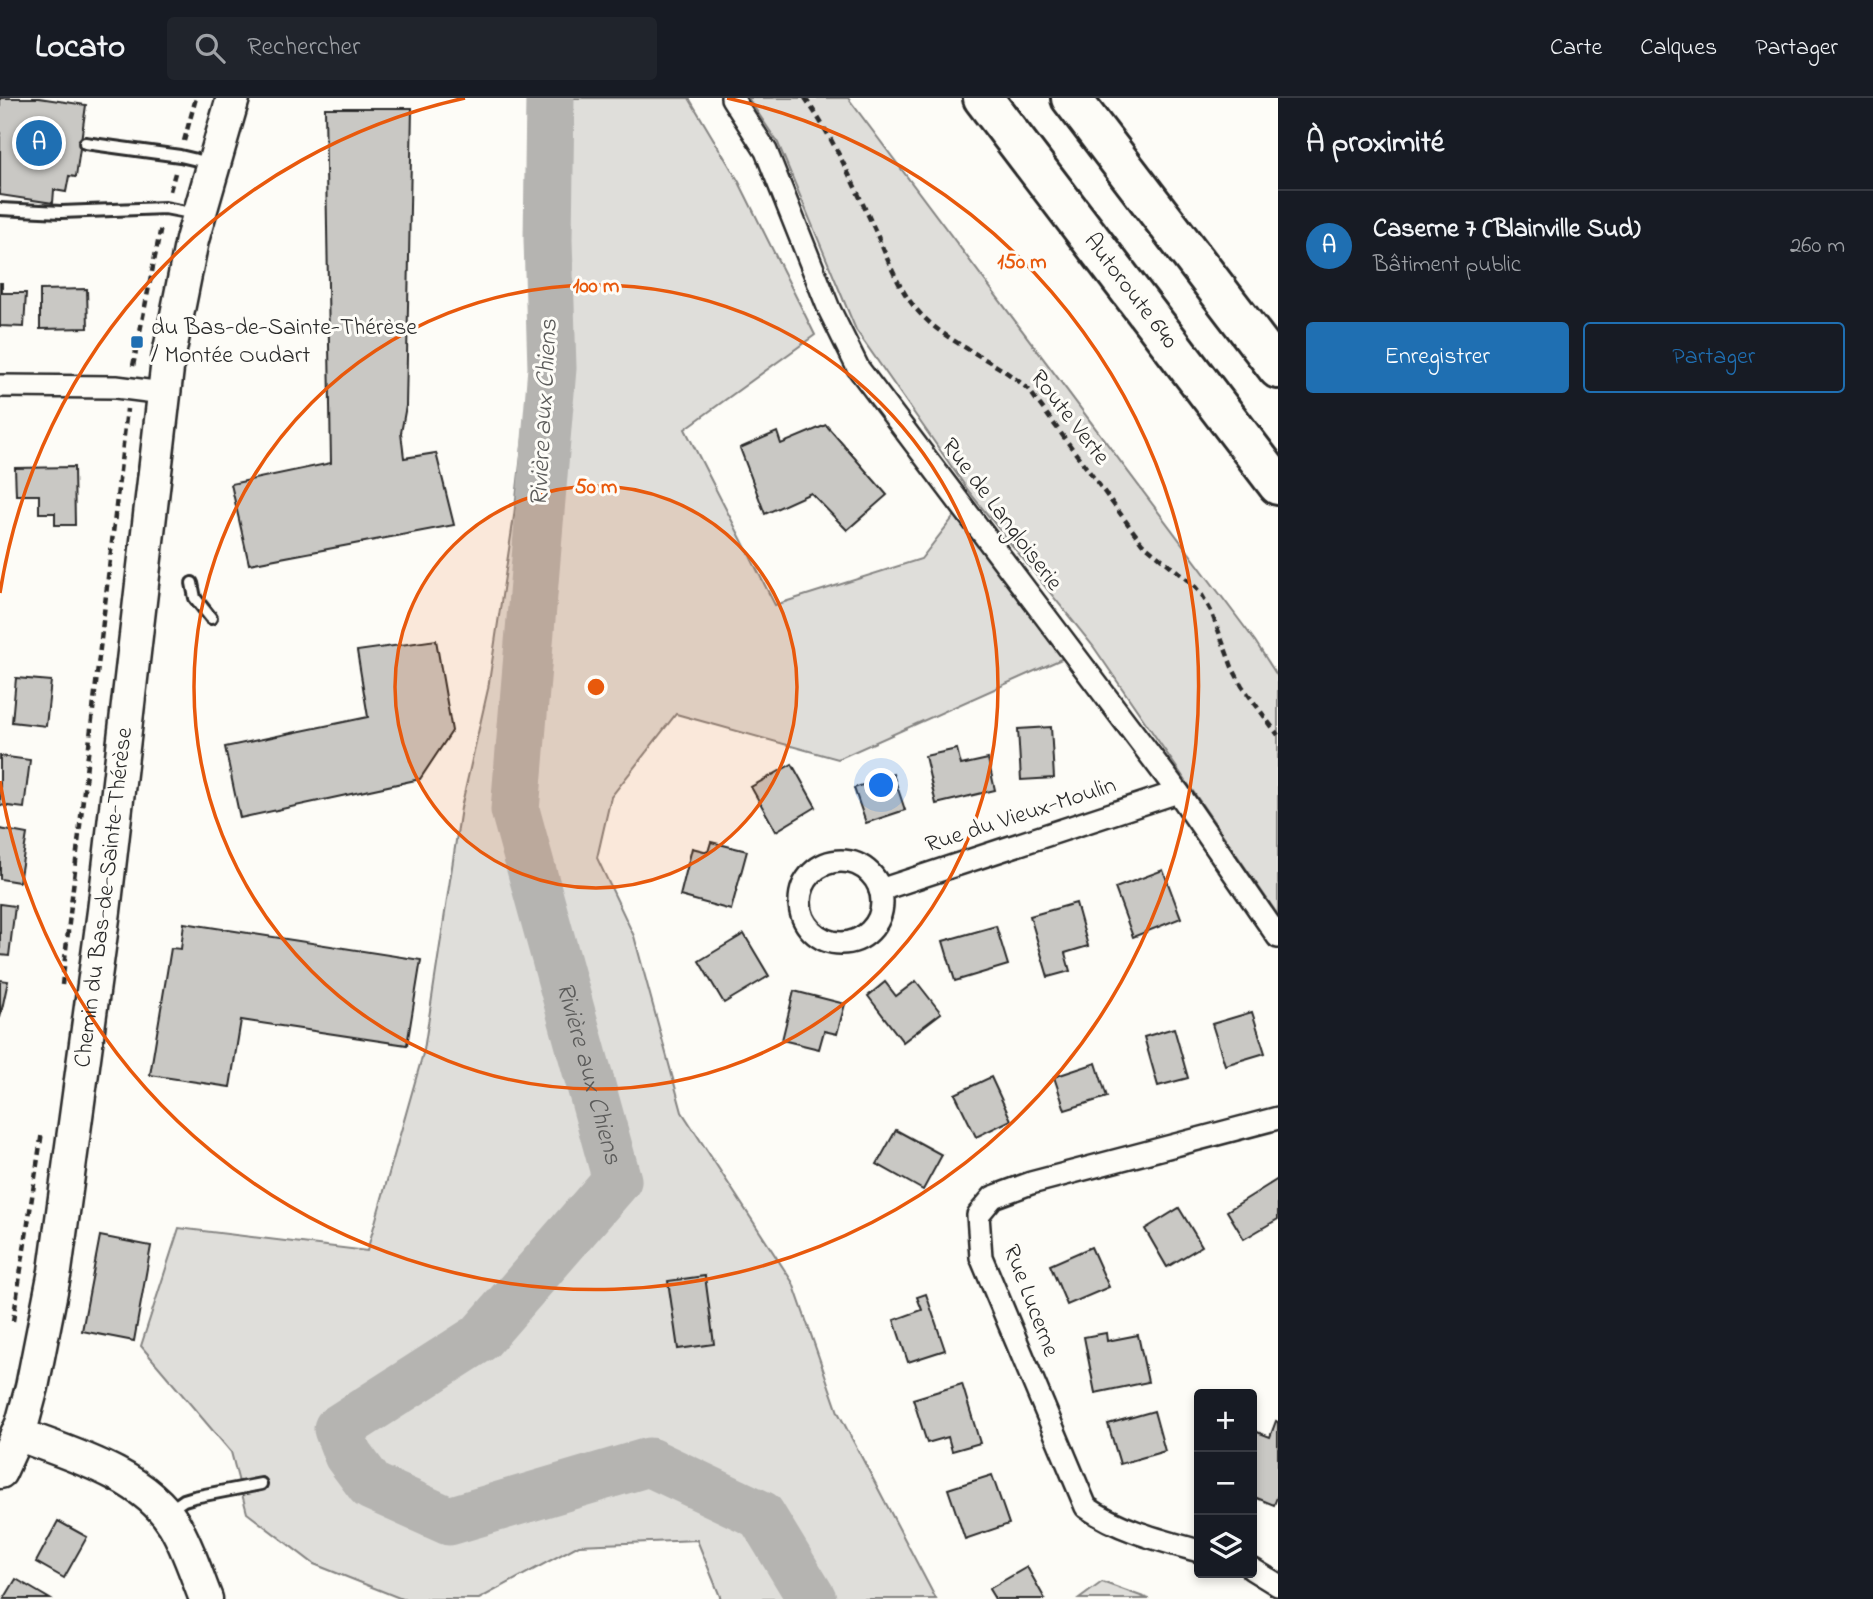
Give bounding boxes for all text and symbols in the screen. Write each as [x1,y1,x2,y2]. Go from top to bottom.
search box [167,17,657,80]
text: Locato [35,24,125,72]
icon: search [191,29,229,67]
text: Rechercher [247,29,360,67]
text: Carte [1550,31,1602,66]
text: Calques [1640,31,1717,66]
text: Partager [1755,31,1838,66]
pin: A [16,117,62,169]
text: À proximité [1306,122,1444,166]
text: Caserne 7 (Blainville Sud) [1373,211,1641,249]
street label: Autoroute 640 [1074,226,1186,357]
text: A [1322,230,1336,263]
text: 260 m [1790,230,1845,263]
text: 150 m [997,248,1047,278]
text: Bâtiment public [1373,249,1521,282]
text: 100 m [573,272,619,302]
place label: du Bas-de-Sainte-Thérèse / Montée Oudart [151,311,417,374]
water label: Rivière aux Chiens [521,318,569,508]
button: Enregistrer [1306,322,1569,393]
button: Partager [1583,322,1845,393]
marker: du Bas-de-Sainte-Thérèse / Montée Oudart [129,334,145,350]
street label: Route Verte [1021,363,1118,473]
street label: Rue de Langloiserie [932,431,1070,599]
text: 50 m [575,473,617,503]
centre of rings [584,675,608,699]
street label: Chemin du Bas-de-Sainte-Thérèse [65,725,143,1070]
your location [864,768,898,802]
street label: Rue du Vieux-Moulin [921,769,1121,863]
water label: Rivière aux Chiens [544,978,631,1170]
street label: Rue Lucerne [993,1240,1068,1362]
map controls [1194,1389,1257,1578]
button: + [1194,1389,1257,1452]
button: − [1194,1452,1257,1515]
button: layers [1194,1515,1257,1578]

